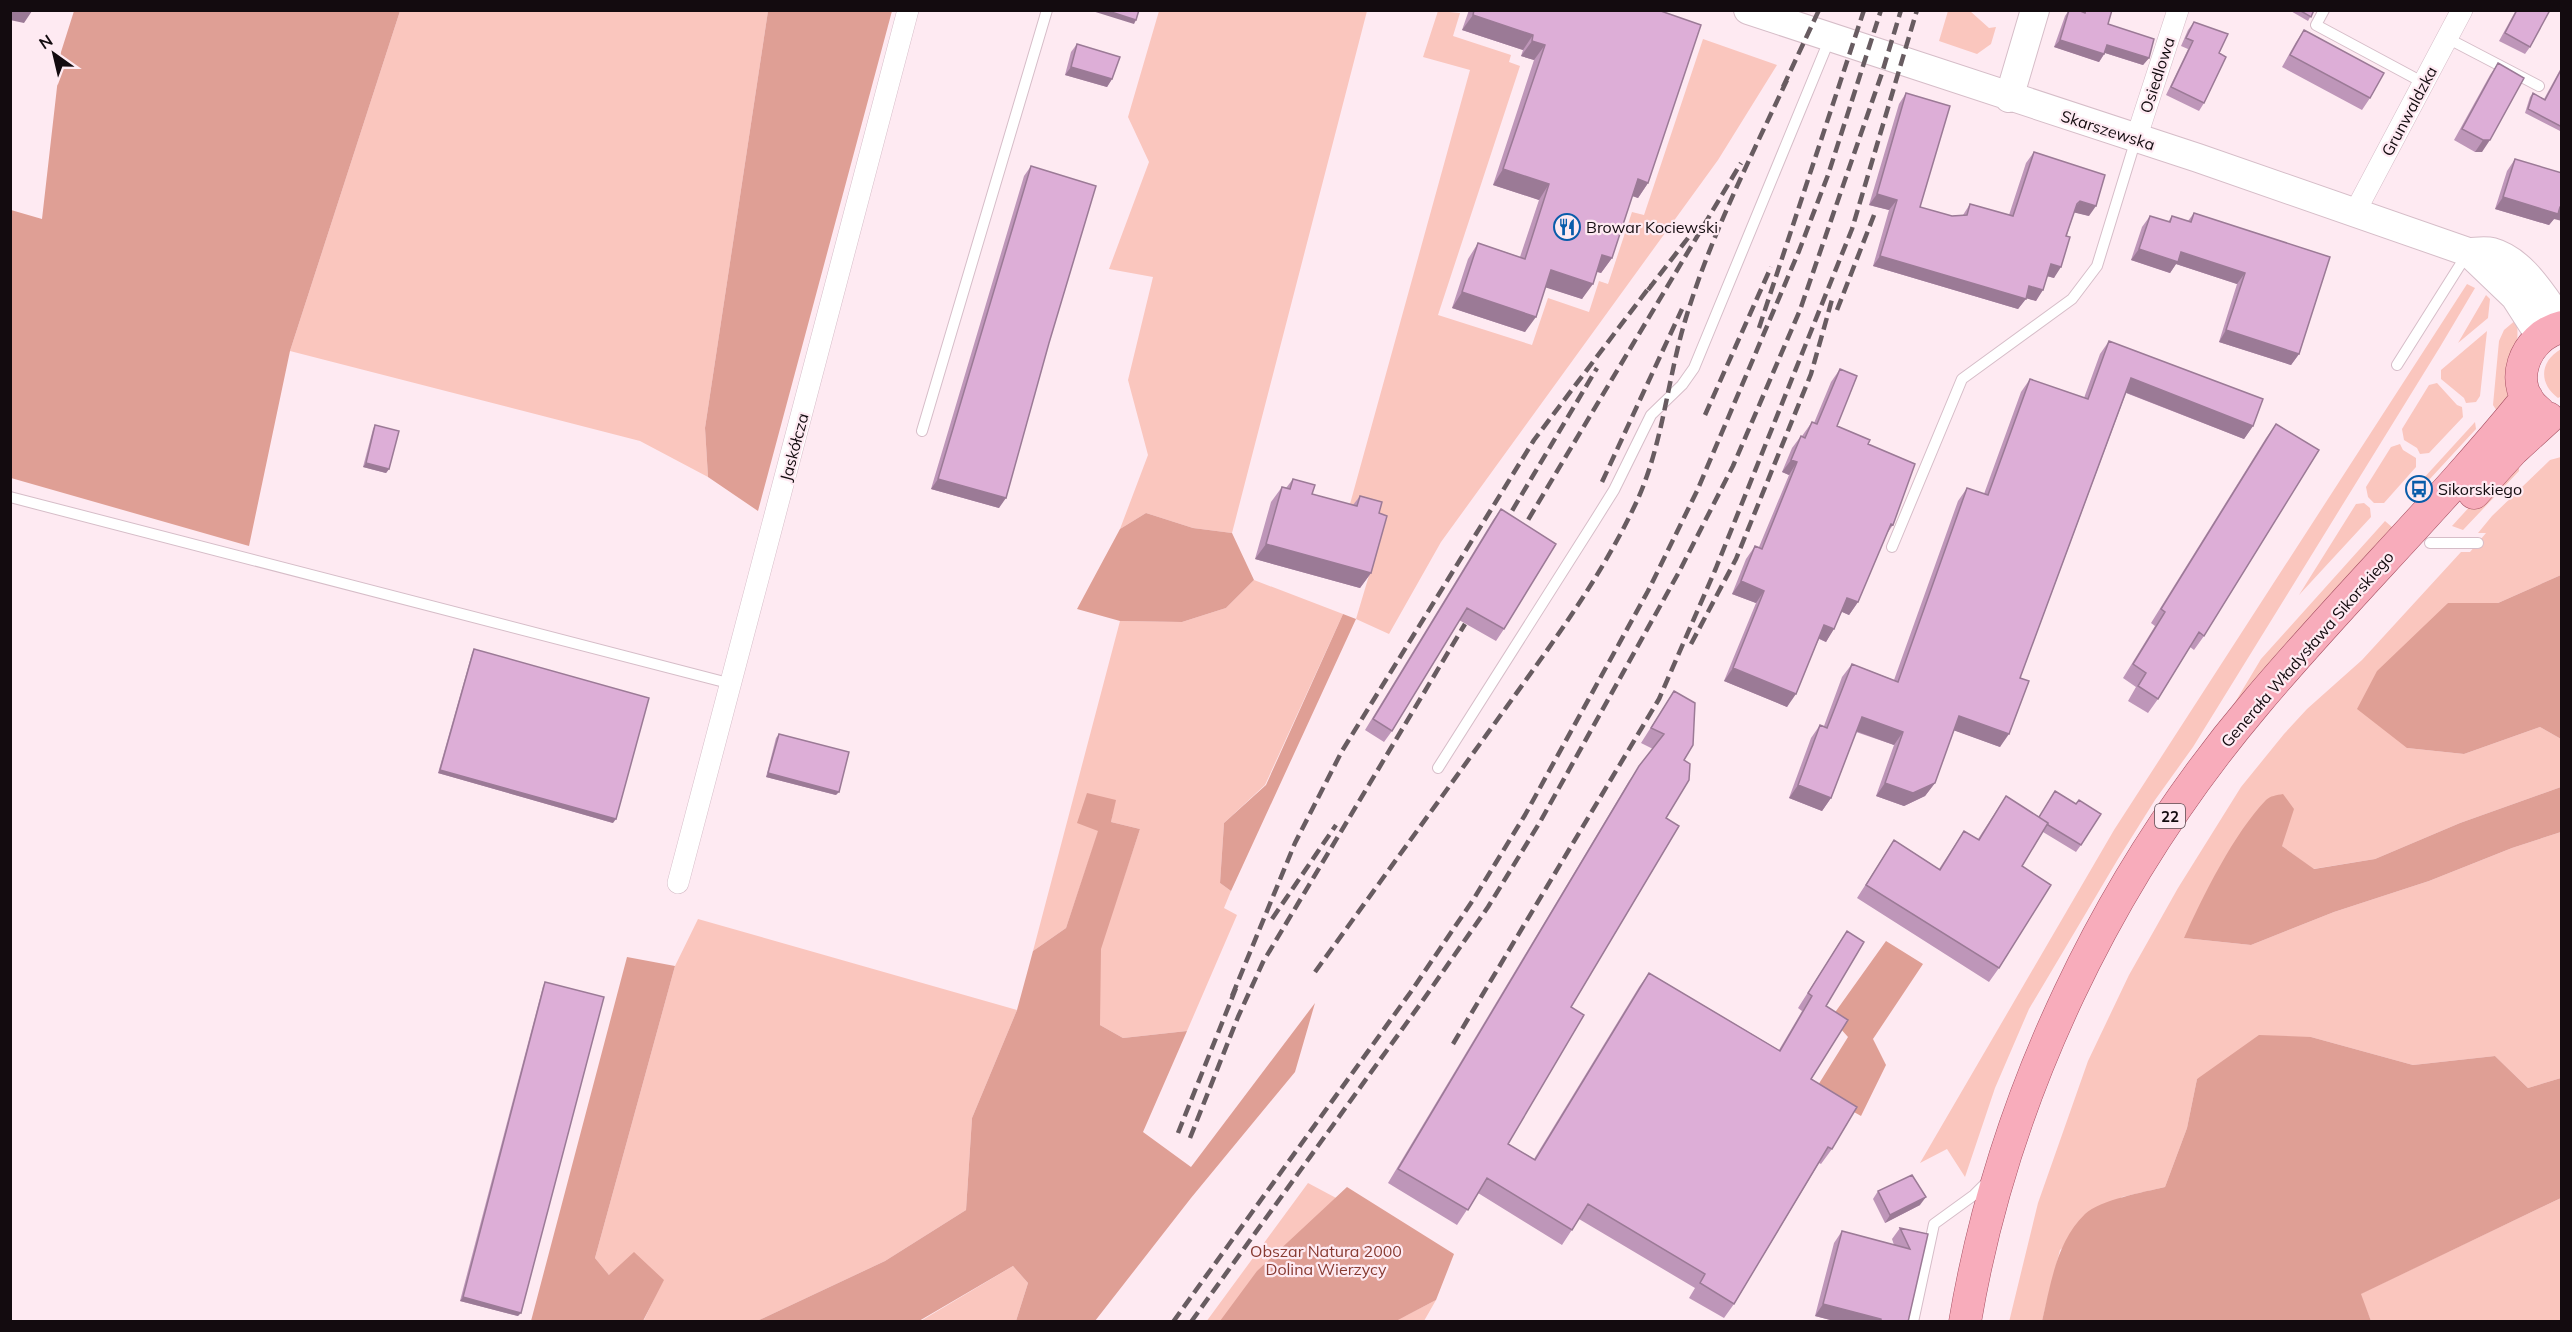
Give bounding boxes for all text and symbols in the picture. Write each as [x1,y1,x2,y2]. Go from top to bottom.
north arrow [24,24,84,84]
text: N [35,30,56,53]
street label: Osiedlowa [2135,35,2179,115]
street label: Grunwaldzka [2377,63,2441,159]
street label: Skarszewska [2059,105,2157,155]
restaurant icon: Browar Kociewski [1552,212,1582,242]
place label: Browar Kociewski [1586,217,1718,237]
street label: Jaskółcza [775,411,813,483]
bus stop icon: Sikorskiego [2404,474,2434,504]
place label: Sikorskiego [2438,479,2522,499]
street label: Generała Władysława Sikorskiego [2216,547,2398,751]
road number: 22 [2155,804,2185,828]
park label: Obszar Natura 2000 Dolina Wierzycy [1250,1241,1402,1279]

